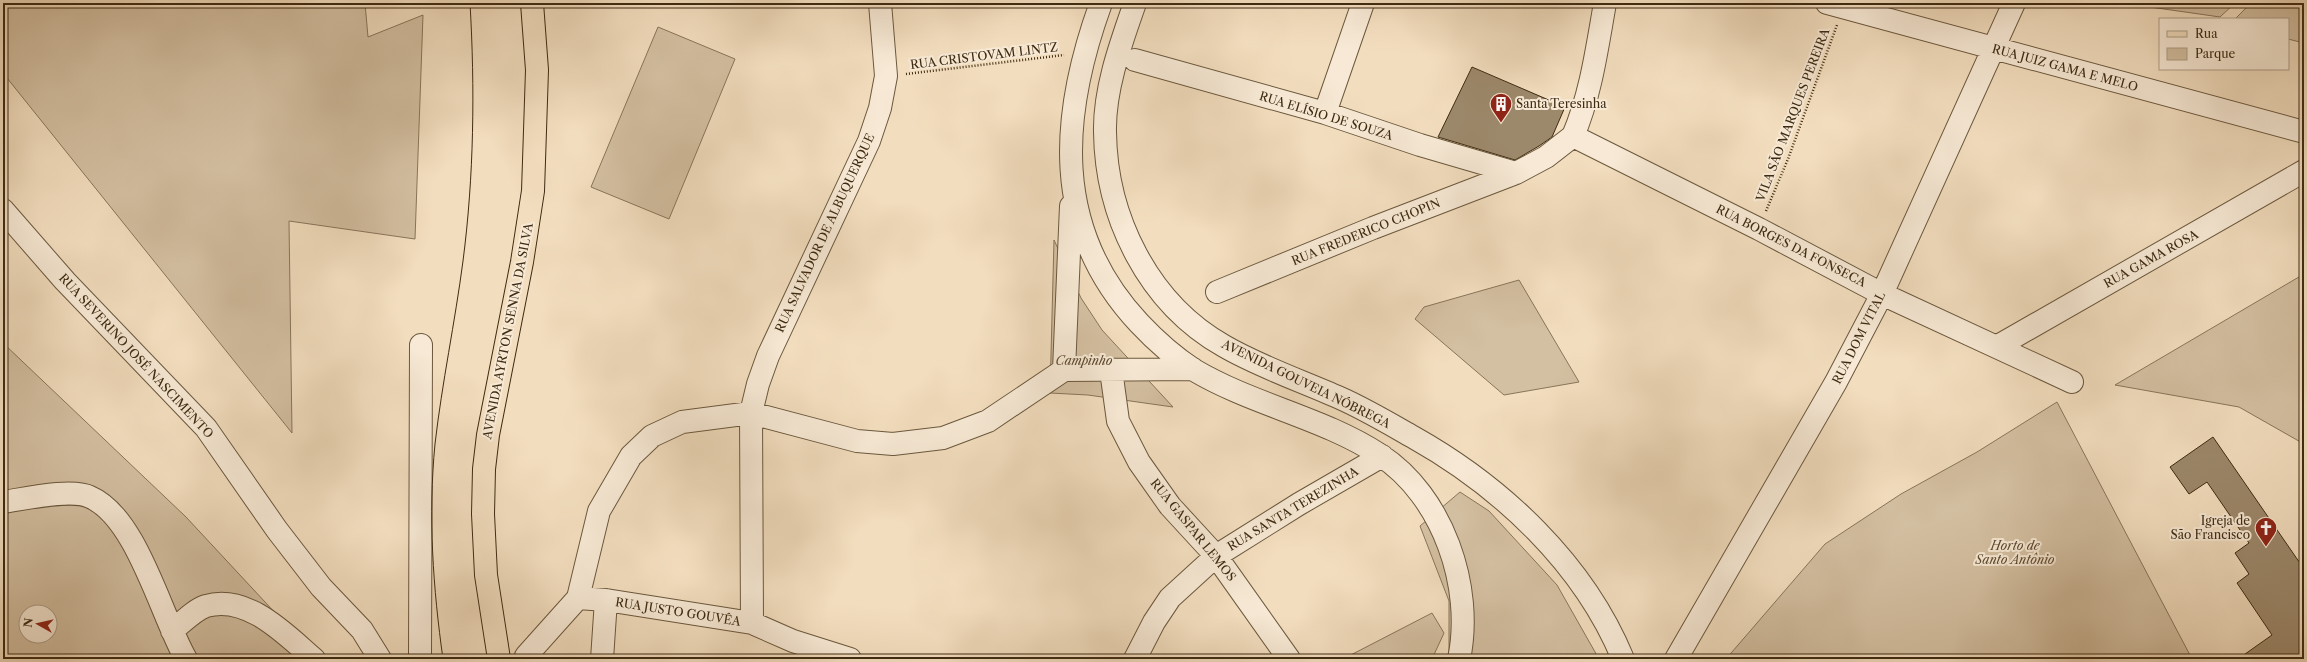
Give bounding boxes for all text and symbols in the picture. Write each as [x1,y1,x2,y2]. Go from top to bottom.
legend [2159,18,2289,70]
street label: VILA SÃO MARQUES PEREIRA [1751,25,1833,204]
text: Rua [2195,26,2218,41]
street label: RUA CRISTOVAM LINTZ [909,39,1059,72]
street label: RUA JUIZ GAMA E MELO [1991,41,2140,94]
text: Parque [2195,46,2236,61]
street label: RUA ELÍSIO DE SOUZA [1258,87,1396,143]
building icon: Santa Teresinha [1488,91,1514,124]
place label: Santa Teresinha [1516,96,1607,111]
street label: RUA SALVADOR DE ALBUQUERQUE [772,131,877,335]
street label: RUA FREDERICO CHOPIN [1289,195,1442,268]
street label: RUA BORGES DA FONSECA [1714,201,1870,291]
street label: AVENIDA AYRTON SENNA DA SILVA [479,221,536,441]
street label: RUA GAMA ROSA [2101,226,2202,291]
street label: RUA SEVERINO JOSÉ NASCIMENTO [56,270,217,441]
street label: RUA DOM VITAL [1829,289,1888,386]
street label: AVENIDA GOUVEIA NÓBREGA [1219,335,1394,431]
park label: Campinho [1056,353,1113,368]
street label: RUA SANTA TEREZINHA [1224,463,1362,554]
street label: RUA GASPAR LEMOS [1147,475,1239,584]
place label: Igreja de São Francisco [2171,513,2250,542]
church icon: Igreja de São Francisco [2253,515,2279,548]
park label: Horto de Santo Antônio [1975,538,2055,567]
street label: RUA JUSTO GOUVÊA [614,593,743,629]
north arrow [18,604,58,644]
text: N [21,616,36,628]

